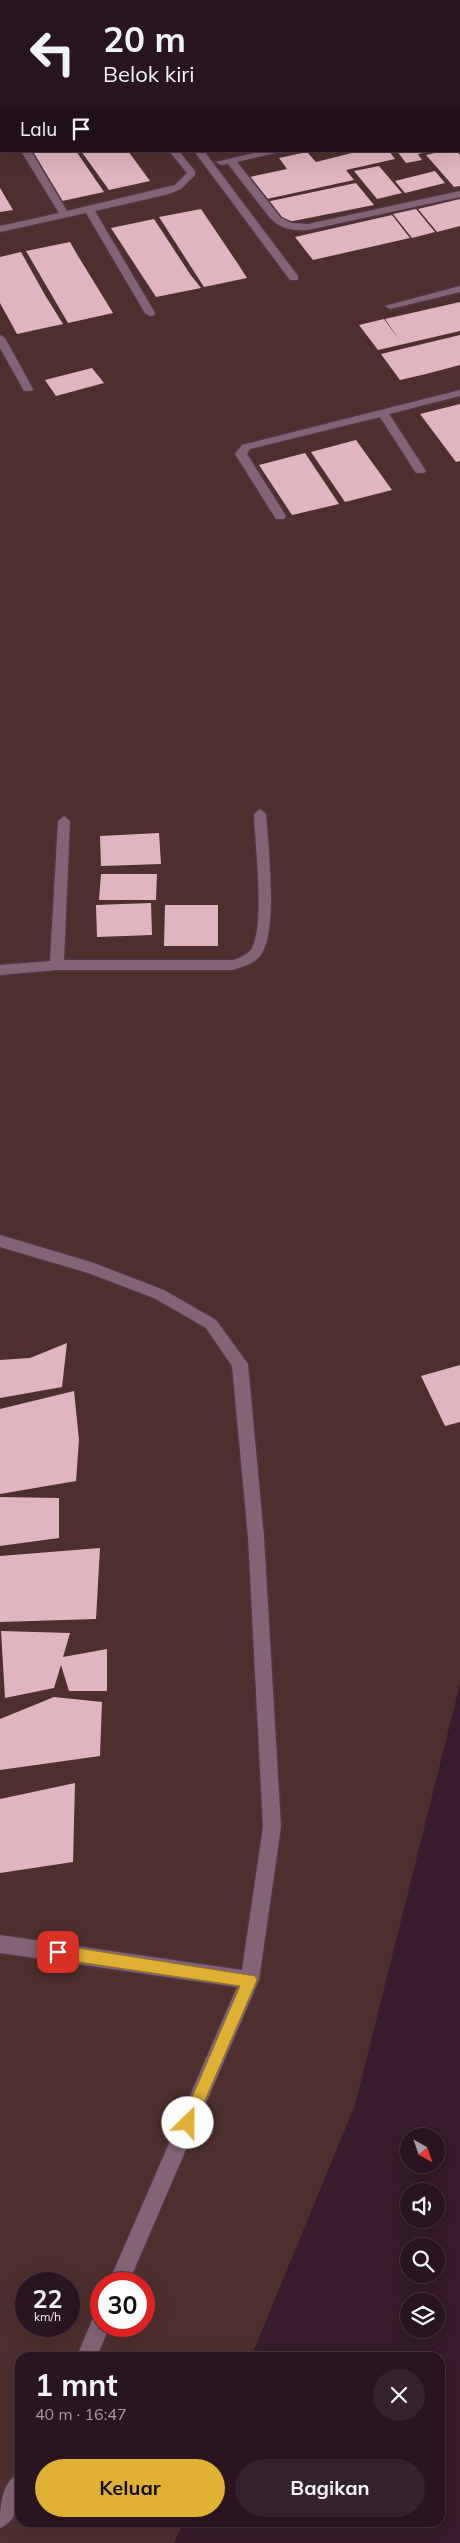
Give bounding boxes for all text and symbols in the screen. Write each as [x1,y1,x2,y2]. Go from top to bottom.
text: 20 m [103,17,186,61]
icon: left [20,20,85,85]
text: Belok kiri [103,60,195,88]
icon: arrive [67,115,95,143]
text: Lalu [20,117,57,141]
pin [37,1931,79,1973]
icon: arrive [44,1938,72,1966]
position arrow [161,2096,213,2148]
north arrow [400,2128,445,2172]
map controls [400,2128,445,2338]
button: sound [400,2183,445,2228]
button: search [400,2238,445,2283]
speed limit sign: 30 [90,2272,155,2337]
text: 22 [32,2283,63,2314]
button: layers [400,2293,445,2338]
text: km/h [34,2309,61,2324]
text: 1 mnt [35,2366,118,2404]
button: close [373,2369,425,2421]
text: 40 m · 16:47 [35,2404,127,2424]
button: Keluar [35,2459,225,2517]
button: Bagikan [235,2459,425,2517]

